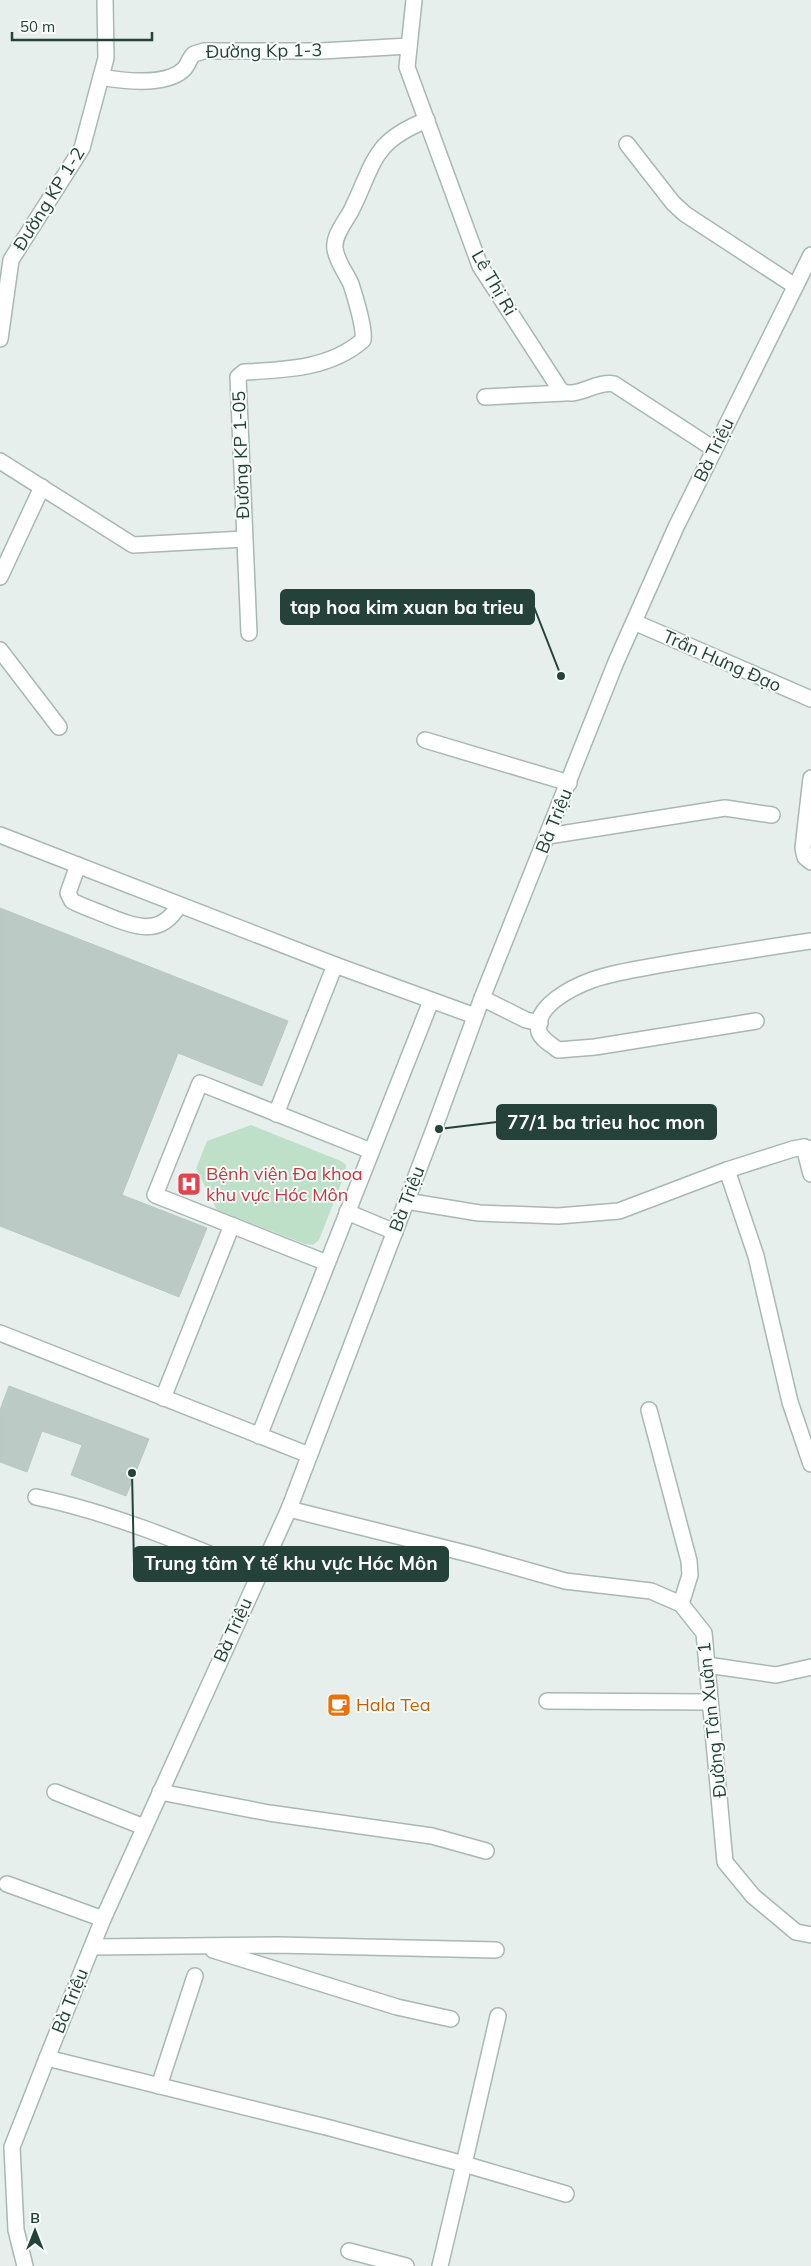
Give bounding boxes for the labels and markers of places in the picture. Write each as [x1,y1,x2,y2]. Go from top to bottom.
callout: tap hoa kim xuan ba trieu [281,590,534,624]
callout: 77/1 ba trieu hoc mon [497,1105,716,1139]
place label: Bệnh viện Đa khoa khu vực Hóc Môn [206,1162,363,1206]
hospital icon: Bệnh viện Đa khoa khu vực Hóc Môn [176,1171,202,1197]
callout: Trung tâm Y tế khu vực Hóc Môn [134,1547,448,1581]
cafe icon: Hala Tea [326,1692,352,1718]
place label: Hala Tea [356,1693,430,1716]

